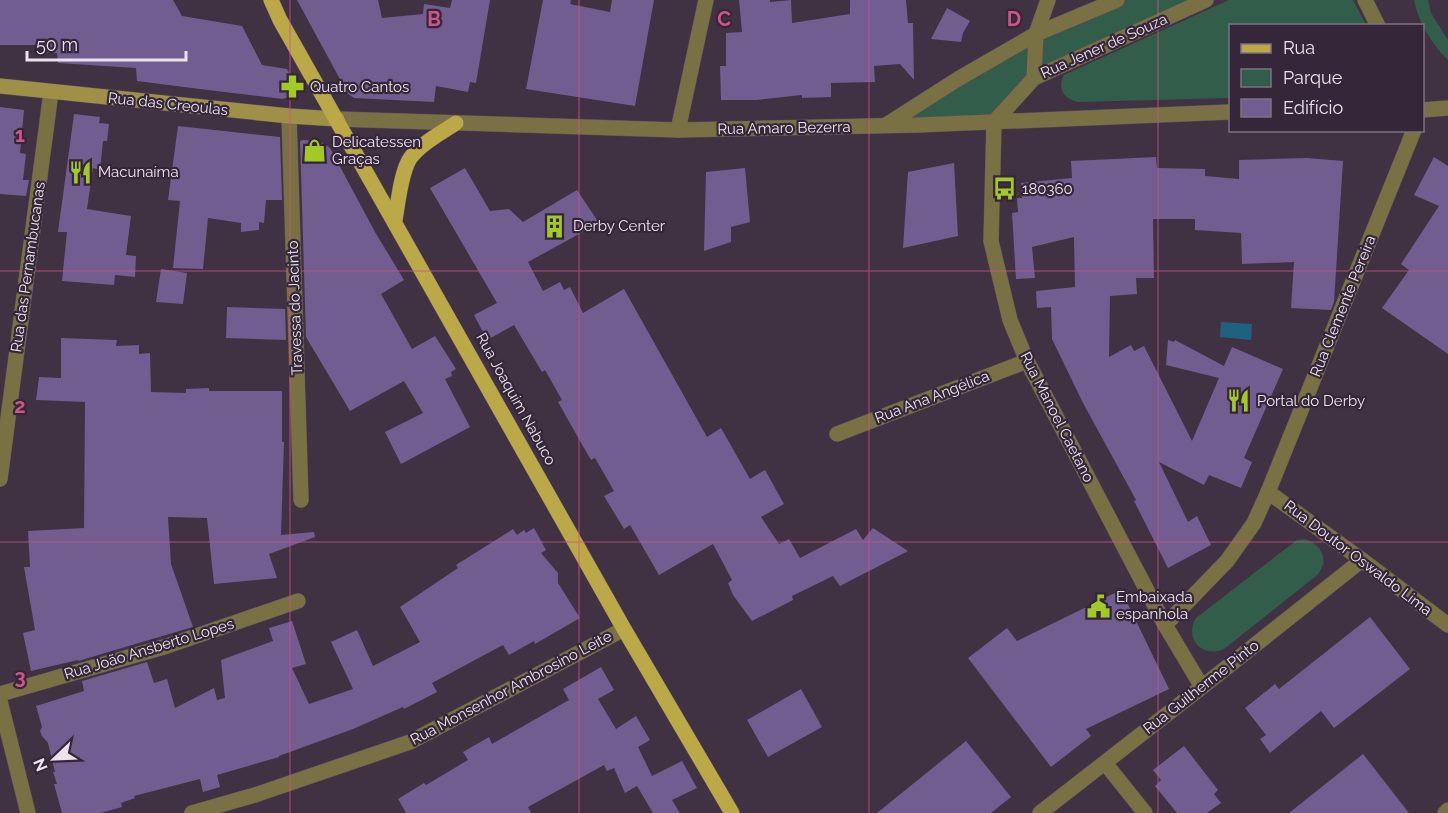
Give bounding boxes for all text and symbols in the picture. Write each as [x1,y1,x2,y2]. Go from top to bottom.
text: B [427,7,441,31]
text: C [717,7,731,31]
text: D [1007,7,1021,31]
street label: Rua Jener de Souza [1038,10,1170,82]
scale bar [27,24,186,62]
legend [1229,24,1424,132]
text: 50 m [36,34,78,55]
text: Rua [1283,37,1315,58]
text: Parque [1283,67,1343,88]
pharmacy icon: Quatro Cantos [279,74,305,100]
place label: Quatro Cantos [310,78,409,96]
street label: Rua das Creoulas [107,89,229,119]
text: Edifício [1283,97,1343,118]
street label: Rua Amaro Bezerra [717,118,851,138]
text: 1 [15,123,25,147]
place label: Delicatessen Graças [332,133,421,168]
shop icon: Delicatessen Graças [301,138,327,164]
restaurant icon: Macunaíma [67,159,93,185]
place label: Macunaíma [98,163,179,181]
bus stop icon: 180360 [991,176,1017,202]
place label: 180360 [1022,180,1073,198]
street label: Rua das Pernambucanas [7,181,49,353]
building icon: Derby Center [542,213,568,239]
place label: Derby Center [573,217,666,235]
street label: Rua Clemente Pereira [1306,233,1380,379]
street label: Travessa do Jacinto [284,240,306,376]
street label: Rua Joaquim Nabuco [472,330,560,468]
street label: Rua Manoel Caetano [1016,349,1098,485]
street label: Rua Ana Angélica [872,367,992,427]
restaurant icon: Portal do Derby [1226,388,1252,414]
place label: Portal do Derby [1257,392,1365,410]
text: 2 [14,394,26,418]
street label: Rua Doutor Oswaldo Lima [1281,497,1435,619]
place label: Embaixada espanhola [1116,588,1193,623]
public building icon: Embaixada espanhola [1085,593,1111,619]
street label: Rua João Ansberto Lopes [62,615,236,683]
street label: Rua Monsenhor Ambrosino Leite [407,627,615,749]
street label: Rua Guilherme Pinto [1140,636,1263,738]
text: 3 [14,665,26,689]
north arrow [24,729,84,789]
text: N [30,755,52,774]

